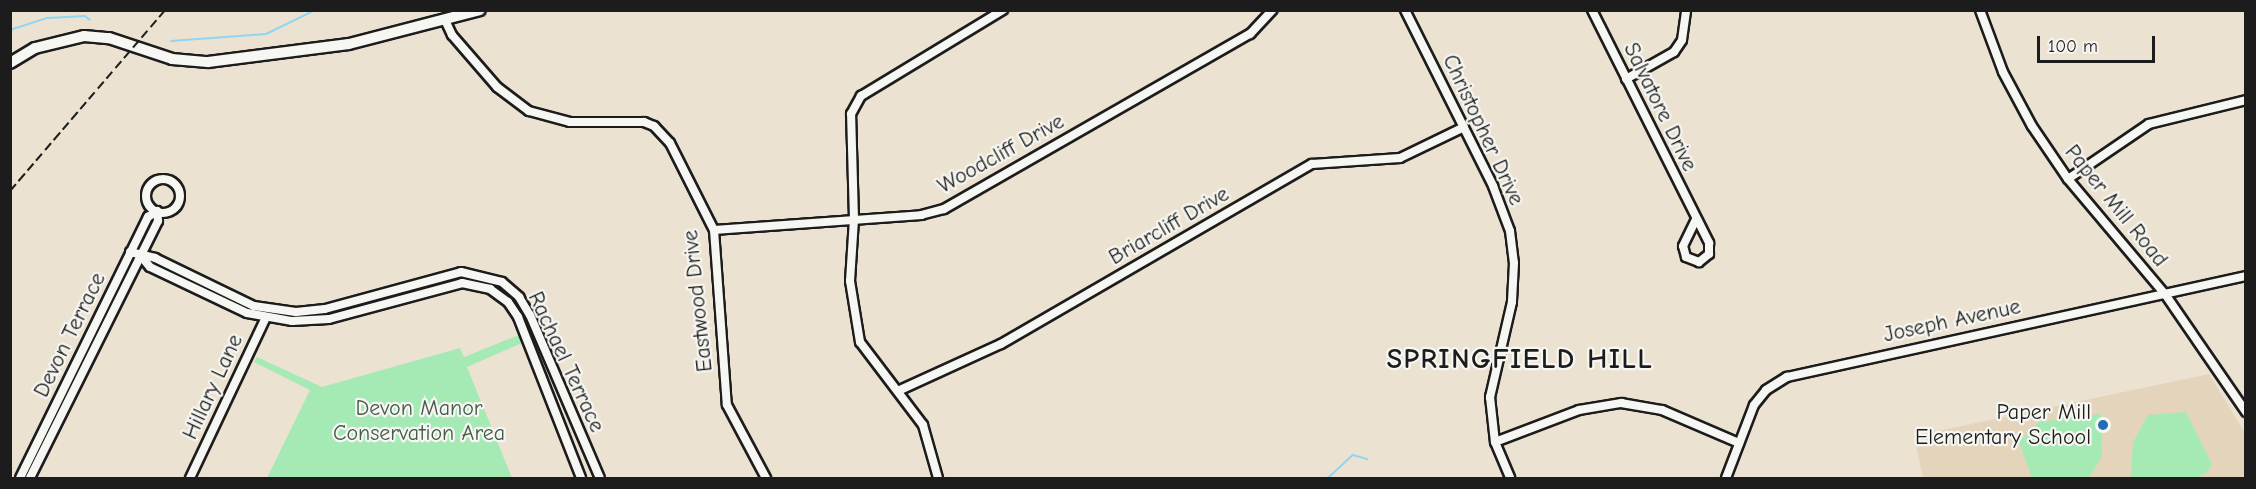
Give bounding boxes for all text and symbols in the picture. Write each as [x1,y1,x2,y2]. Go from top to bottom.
scale bar [2040,24,2158,62]
text: 100 m [2048,36,2098,57]
street label: Salvatore Drive [1618,38,1702,176]
street label: Christopher Drive [1437,50,1529,210]
street label: Woodcliff Drive [933,108,1069,200]
street label: Paper Mill Road [2059,140,2173,272]
street label: Briarcliff Drive [1104,181,1234,271]
street label: Eastwood Drive [677,229,719,373]
street label: Devon Terrace [28,268,112,402]
street label: Rachael Terrace [522,288,610,436]
street label: Joseph Avenue [1881,294,2023,348]
street label: Hillary Lane [177,330,249,444]
district label: SPRINGFIELD HILL [1387,342,1653,376]
park label: Devon Manor Conservation Area [333,395,505,446]
place label: Paper Mill Elementary School [1915,399,2091,451]
marker: Paper Mill Elementary School [2096,418,2110,432]

